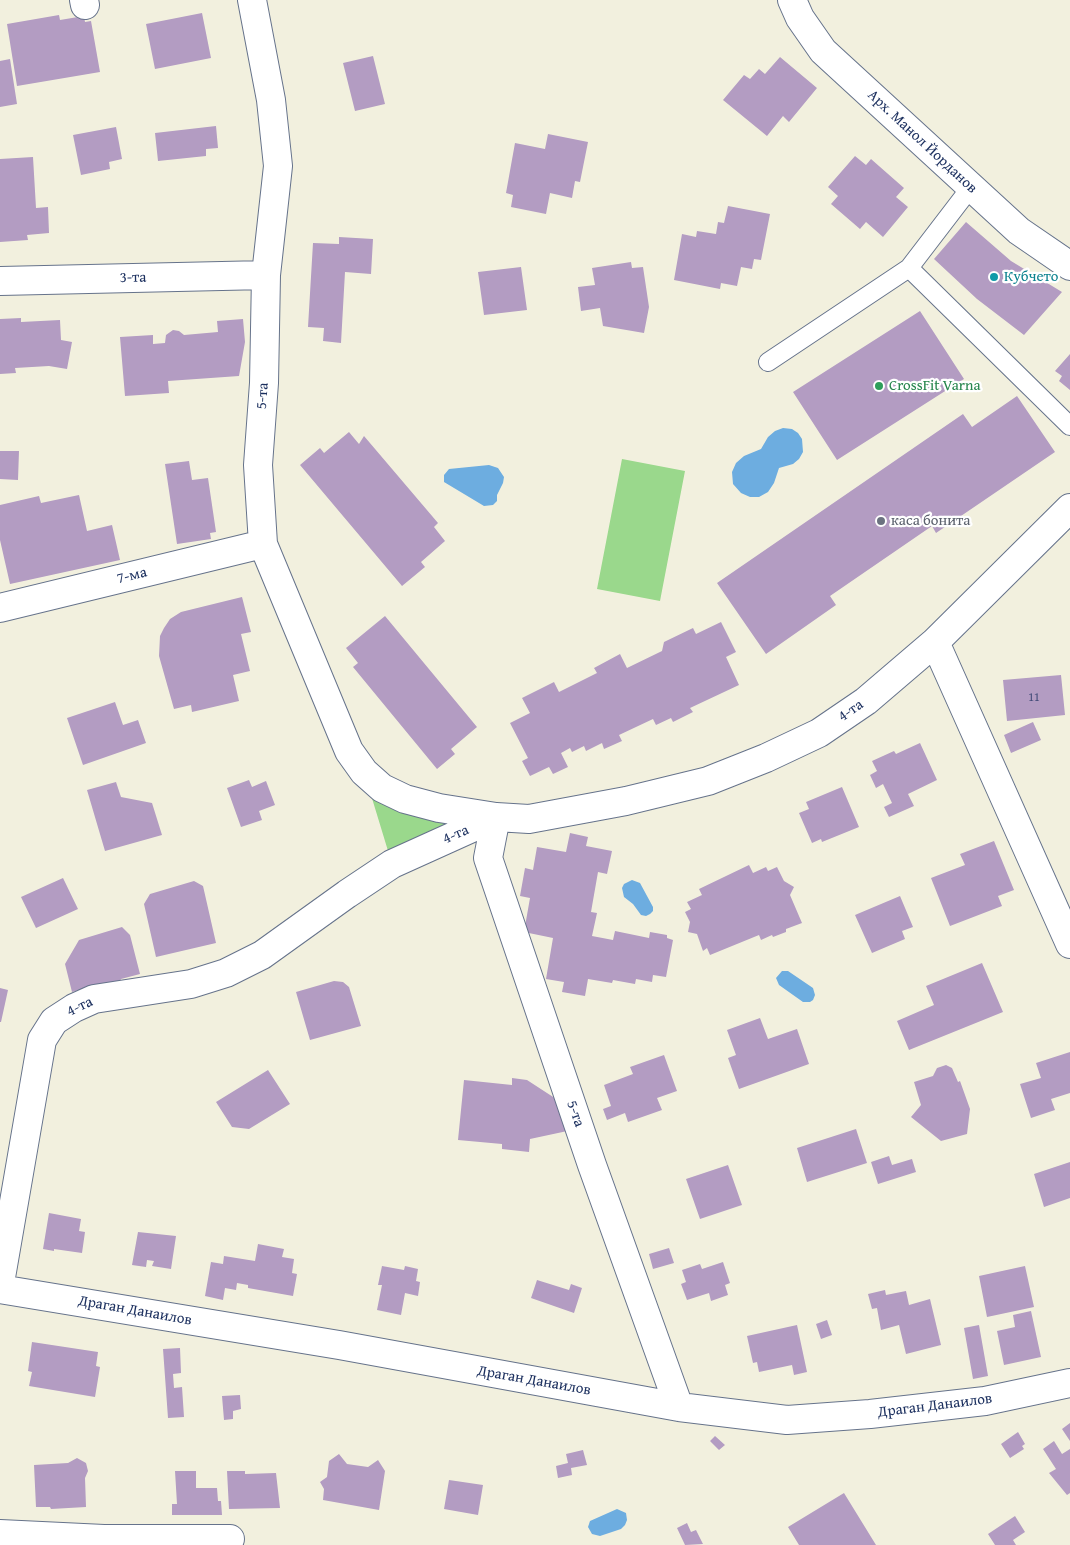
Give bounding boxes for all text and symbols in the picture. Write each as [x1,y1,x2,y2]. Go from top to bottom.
street label: Арх. Манол Йорданов [863,87,981,197]
place label: Кубчето [1004,268,1058,286]
street label: 3-та [119,269,147,287]
marker: Кубчето [988,271,1000,283]
place label: CrossFit Varna [889,377,981,395]
marker: CrossFit Varna [873,380,885,392]
street label: 5-та [253,382,273,410]
place label: каса бонита [891,512,970,530]
marker: каса бонита [875,515,887,527]
street label: 7-ма [115,564,149,588]
house number: 11 [1028,691,1040,705]
street label: 4-та [835,696,867,726]
street label: 4-та [440,821,472,849]
street label: 4-та [64,993,96,1021]
street label: 5-та [562,1098,588,1130]
street label: Драган Данаилов [77,1292,193,1330]
street label: Драган Данаилов [476,1362,592,1400]
street label: Драган Данаилов [877,1390,993,1422]

